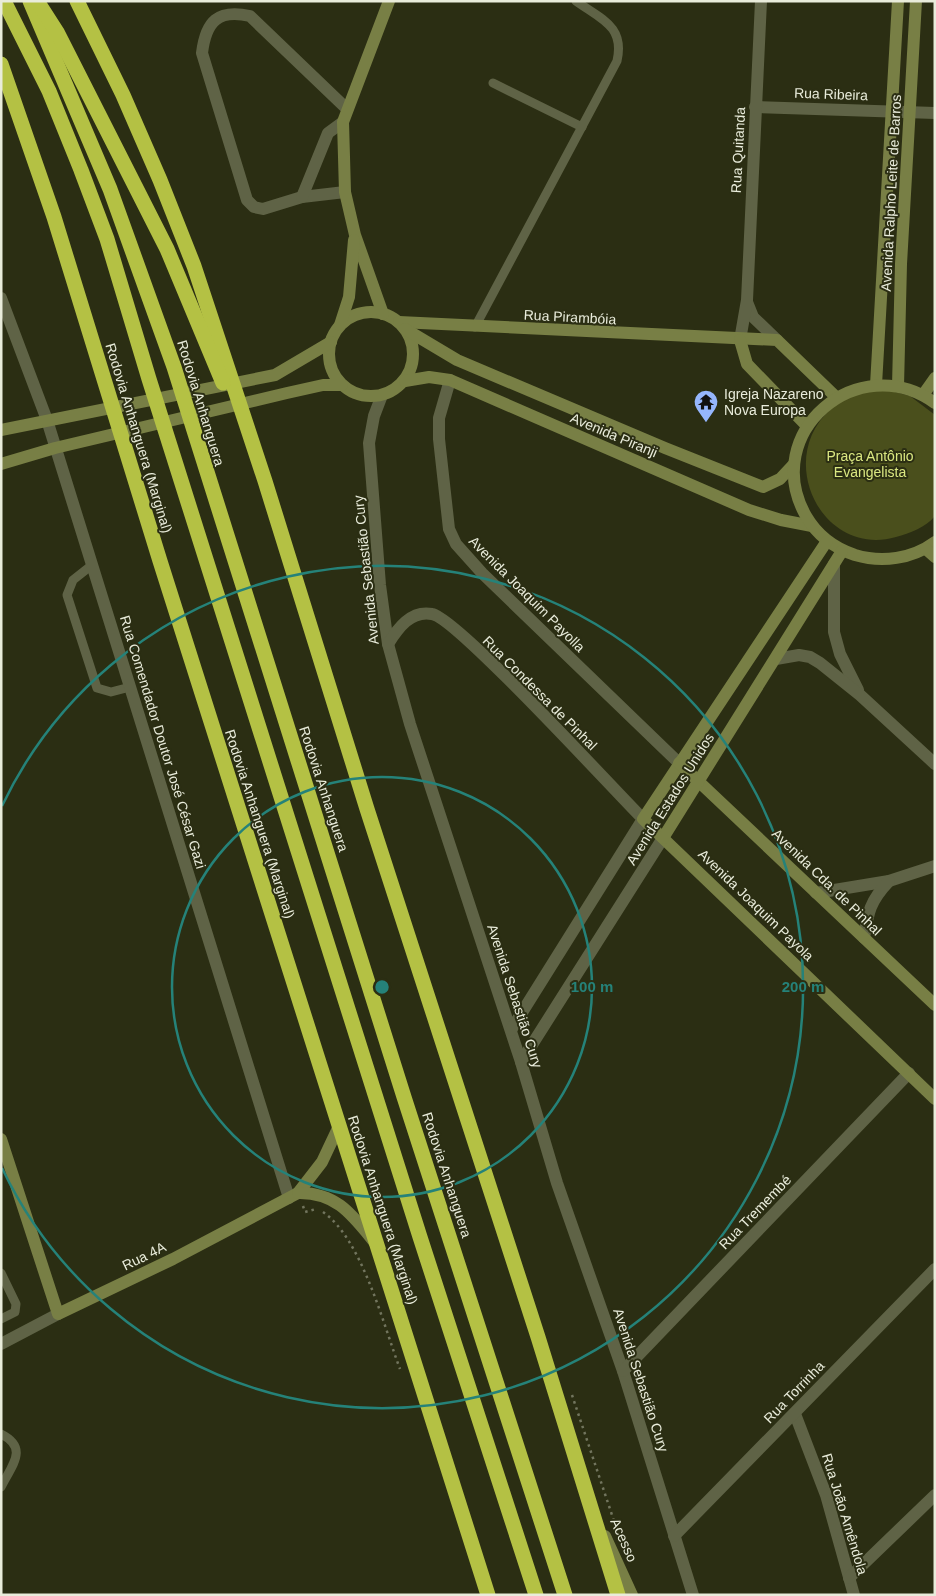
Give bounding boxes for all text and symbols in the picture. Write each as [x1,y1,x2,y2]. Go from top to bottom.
street label: Rua Ribeira [794,85,868,103]
street label: Avenida Ralpho Leite de Barros [878,94,904,292]
street label: Rua Quitanda [728,106,748,194]
street label: Rua Pirambóia [523,307,617,327]
street label: Rodovia Anhanguera [174,338,228,468]
street label: Rodovia Anhanguera (Marginal) [102,341,176,535]
place label: Igreja Nazareno Nova Europa [724,386,824,418]
temple icon: Igreja Nazareno Nova Europa [693,389,719,423]
street label: Avenida Piranji [568,409,660,461]
park label: Praça Antônio Evangelista [826,448,914,480]
street label: Avenida Sebastião Cury [350,495,382,645]
street label: Avenida Joaquim Payolla [466,533,588,655]
street label: Rua Comendador Doutor José César Gazi [117,614,209,870]
street label: Rua Condessa de Pinhal [480,633,600,753]
street label: Rodovia Anhanguera [296,724,352,854]
street label: Rodovia Anhanguera (Marginal) [222,728,298,920]
street label: Avenida Estados Unidos [623,730,717,868]
street label: Avenida Cda. de Pinhal [769,826,885,938]
street label: Avenida Joaquim Payola [695,846,817,964]
street label: Avenida Sebastião Cury [484,922,546,1070]
centre of rings [373,978,391,996]
text: 100 m [571,978,613,995]
text: 200 m [782,978,824,995]
street label: Rodovia Anhanguera [419,1110,475,1240]
street label: Rodovia Anhanguera (Marginal) [345,1114,421,1306]
street label: Rua Tremembé [716,1172,794,1252]
street label: Rua 4A [120,1238,169,1273]
street label: Avenida Sebastião Cury [610,1306,672,1454]
street label: Rua Torrinha [760,1358,828,1426]
street label: Rua João Amêndola [819,1451,871,1577]
street label: Acesso [607,1516,641,1564]

